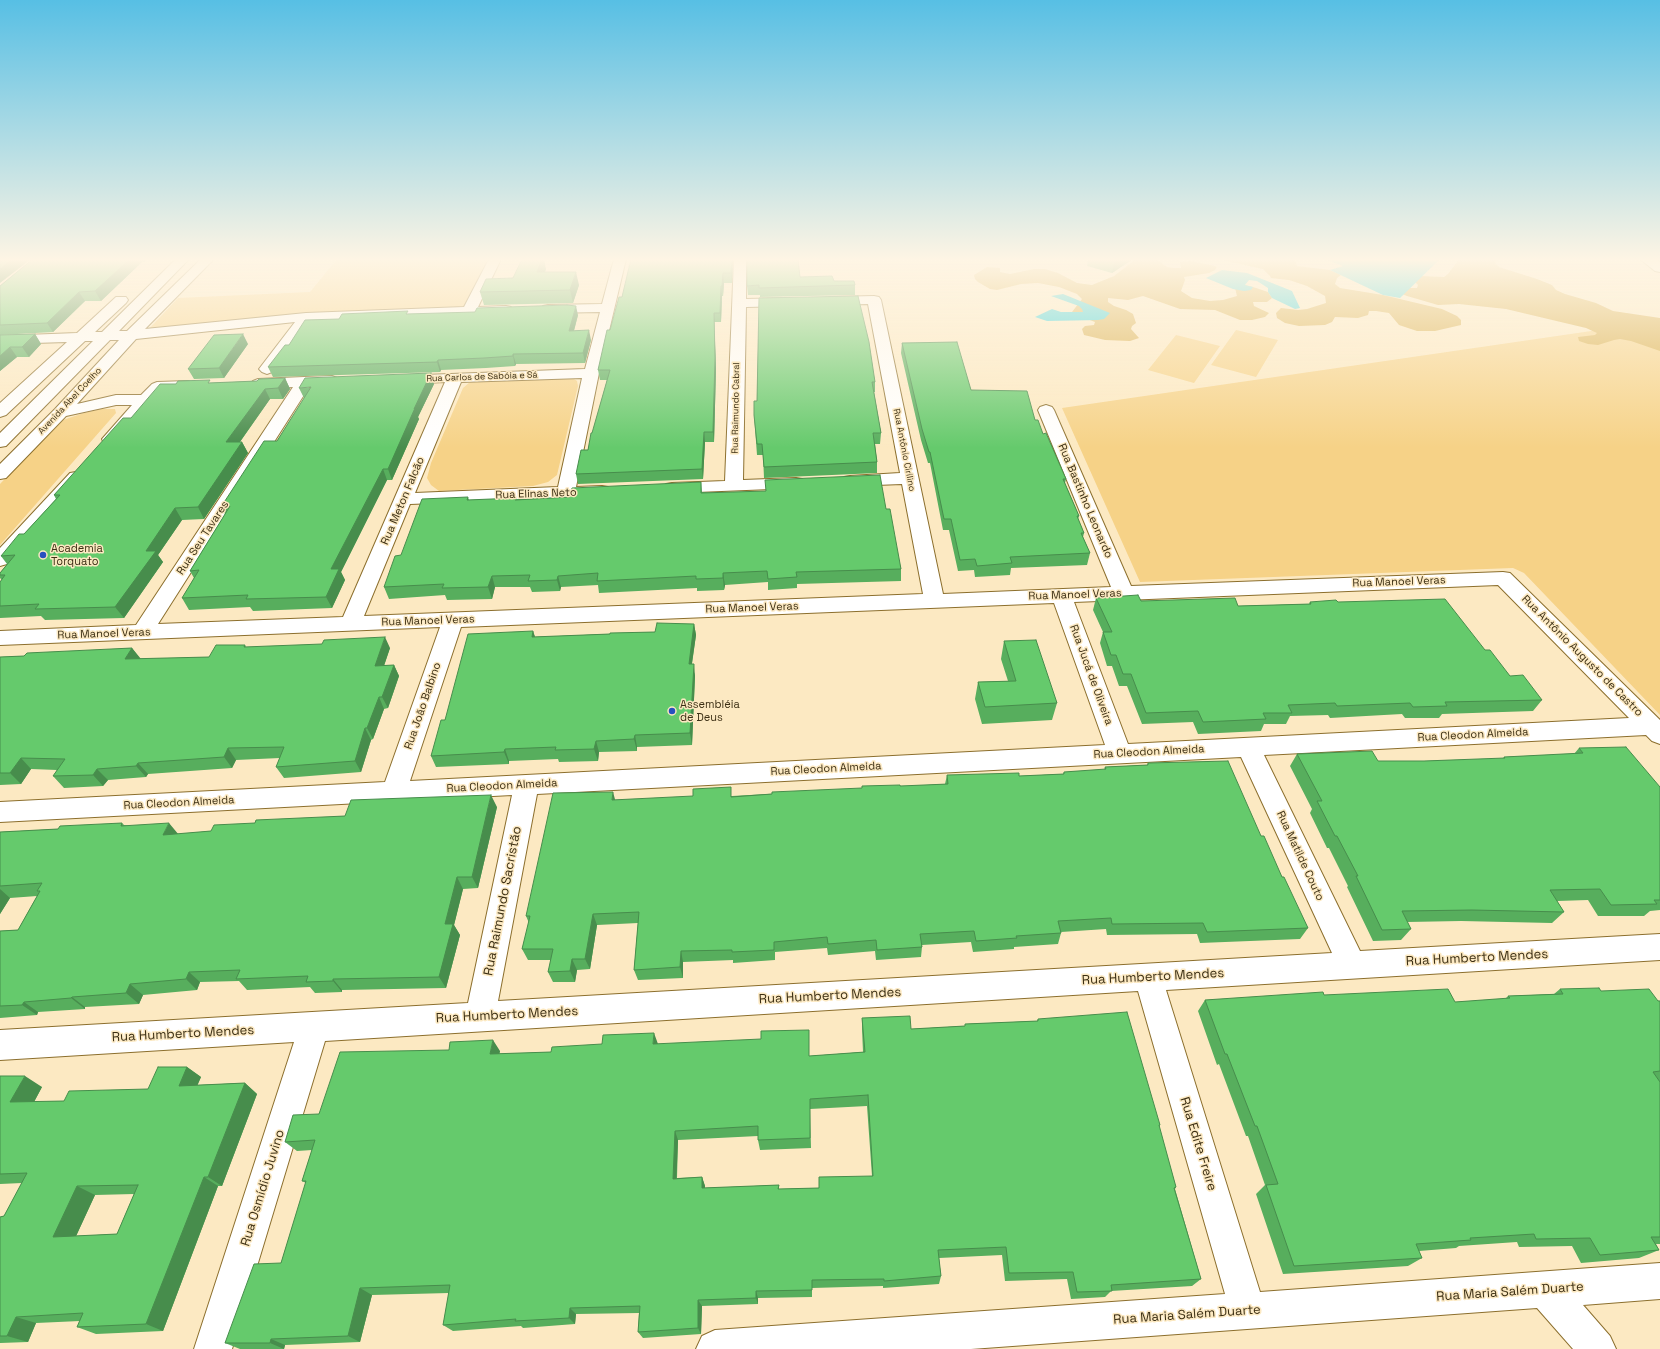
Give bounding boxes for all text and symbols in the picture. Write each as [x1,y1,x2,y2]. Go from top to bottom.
street label: Rua Raimundo Cabral [730,362,742,454]
street label: Avenida Abel Coelho [36,365,104,437]
street label: Rua Carlos de Sabóia e Sá [426,370,538,384]
street label: Rua Antônio Cirilino [891,408,917,492]
street label: Rua Bastinho Leonardo [1055,442,1115,560]
street label: Rua Meton Falcão [379,455,427,547]
street label: Rua Elinas Neto [495,486,577,502]
street label: Rua Seu Tavares [174,499,232,577]
place label: Academia Torquato [51,542,103,568]
marker: Academia Torquato [38,550,48,560]
street label: Rua Manoel Veras [1352,574,1446,590]
street label: Rua Manoel Veras [1028,587,1122,603]
street label: Rua Antônio Augusto de Castro [1519,593,1645,719]
street label: Rua Manoel Veras [705,600,799,616]
street label: Rua Manoel Veras [381,613,475,629]
street label: Rua Jucá de Oliveira [1067,623,1115,727]
street label: Rua Manoel Veras [57,626,151,642]
street label: Rua João Balbino [402,661,444,751]
place label: Assembléia de Deus [680,698,740,724]
marker: Assembléia de Deus [667,706,677,716]
street label: Rua Cleodon Almeida [1417,726,1529,744]
street label: Rua Cleodon Almeida [1093,743,1205,761]
street label: Rua Cleodon Almeida [770,760,882,778]
street label: Rua Cleodon Almeida [446,777,558,795]
street label: Rua Cleodon Almeida [123,794,235,812]
street label: Rua Matilde Couto [1273,809,1327,903]
street label: Rua Raimundo Sacristão [481,825,525,977]
street label: Rua Humberto Mendes [1405,946,1549,970]
street label: Rua Humberto Mendes [1081,965,1225,989]
street label: Rua Humberto Mendes [758,984,902,1008]
street label: Rua Humberto Mendes [435,1003,579,1027]
street label: Rua Humberto Mendes [111,1022,255,1046]
street label: Rua Edite Freire [1176,1095,1220,1193]
street label: Rua Osmídio Juvino [238,1128,288,1248]
street label: Rua Maria Salém Duarte [1436,1279,1584,1305]
street label: Rua Maria Salém Duarte [1113,1302,1261,1328]

